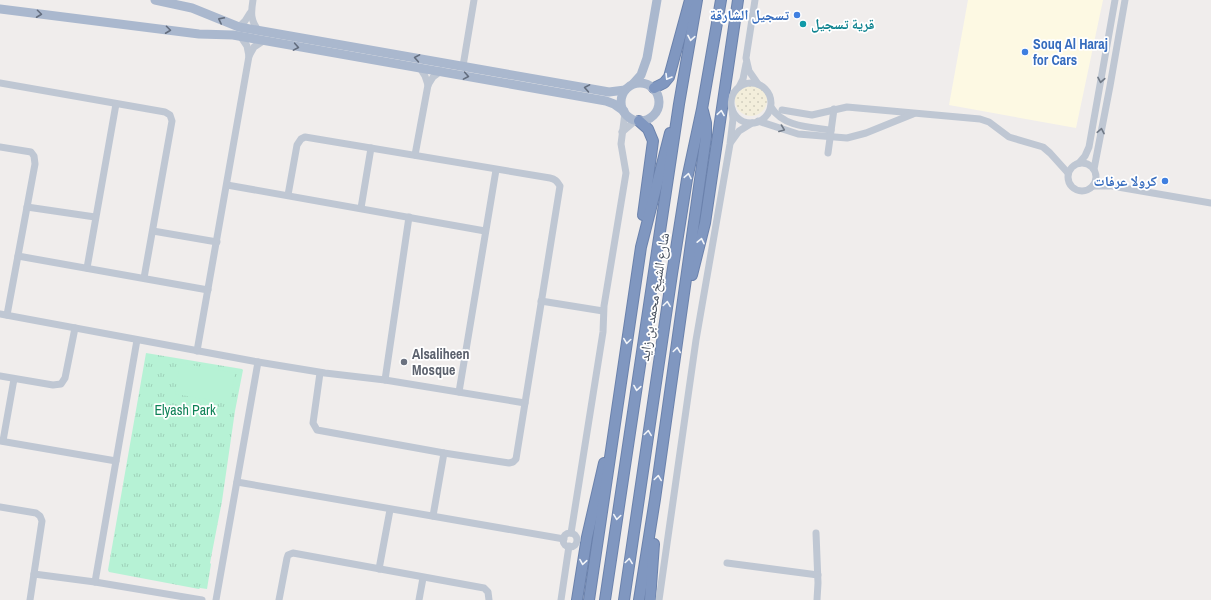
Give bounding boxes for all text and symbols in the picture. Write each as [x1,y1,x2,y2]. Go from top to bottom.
place label: تسجيل الشارقة [710,6,789,24]
one-way arrow [36,9,42,18]
marker: تسجيل الشارقة [792,10,802,20]
place label: قرية تسجيل [811,15,874,33]
one-way arrow [218,17,225,25]
marker: قرية تسجيل [798,19,808,29]
one-way arrow [165,25,171,34]
one-way arrow [687,35,695,42]
place label: Souq Al Haraj for Cars [1033,35,1108,69]
one-way arrow [293,42,299,51]
marker: Souq Al Haraj for Cars [1020,47,1030,57]
one-way arrow [414,54,420,63]
one-way arrow [463,71,469,79]
one-way arrow [665,73,672,80]
one-way arrow [1097,77,1106,83]
one-way arrow [584,84,590,93]
one-way arrow [716,110,725,116]
one-way arrow [778,125,785,133]
one-way arrow [1097,128,1105,134]
place label: كرولا عرفات [1093,172,1157,190]
one-way arrow [683,173,692,179]
marker: كرولا عرفات [1160,176,1170,186]
street label: شارع الشيخ محمد بن زايد [635,232,674,363]
one-way arrow [696,238,704,245]
one-way arrow [662,301,671,307]
one-way arrow [623,338,632,344]
place label: Alsaliheen Mosque [412,345,469,379]
one-way arrow [672,347,681,353]
marker: Alsaliheen Mosque [399,357,409,367]
one-way arrow [633,385,642,391]
park label: Elyash Park [154,401,216,419]
one-way arrow [643,430,652,436]
one-way arrow [653,475,662,482]
one-way arrow [613,514,622,520]
one-way arrow [624,558,633,564]
one-way arrow [579,559,588,565]

